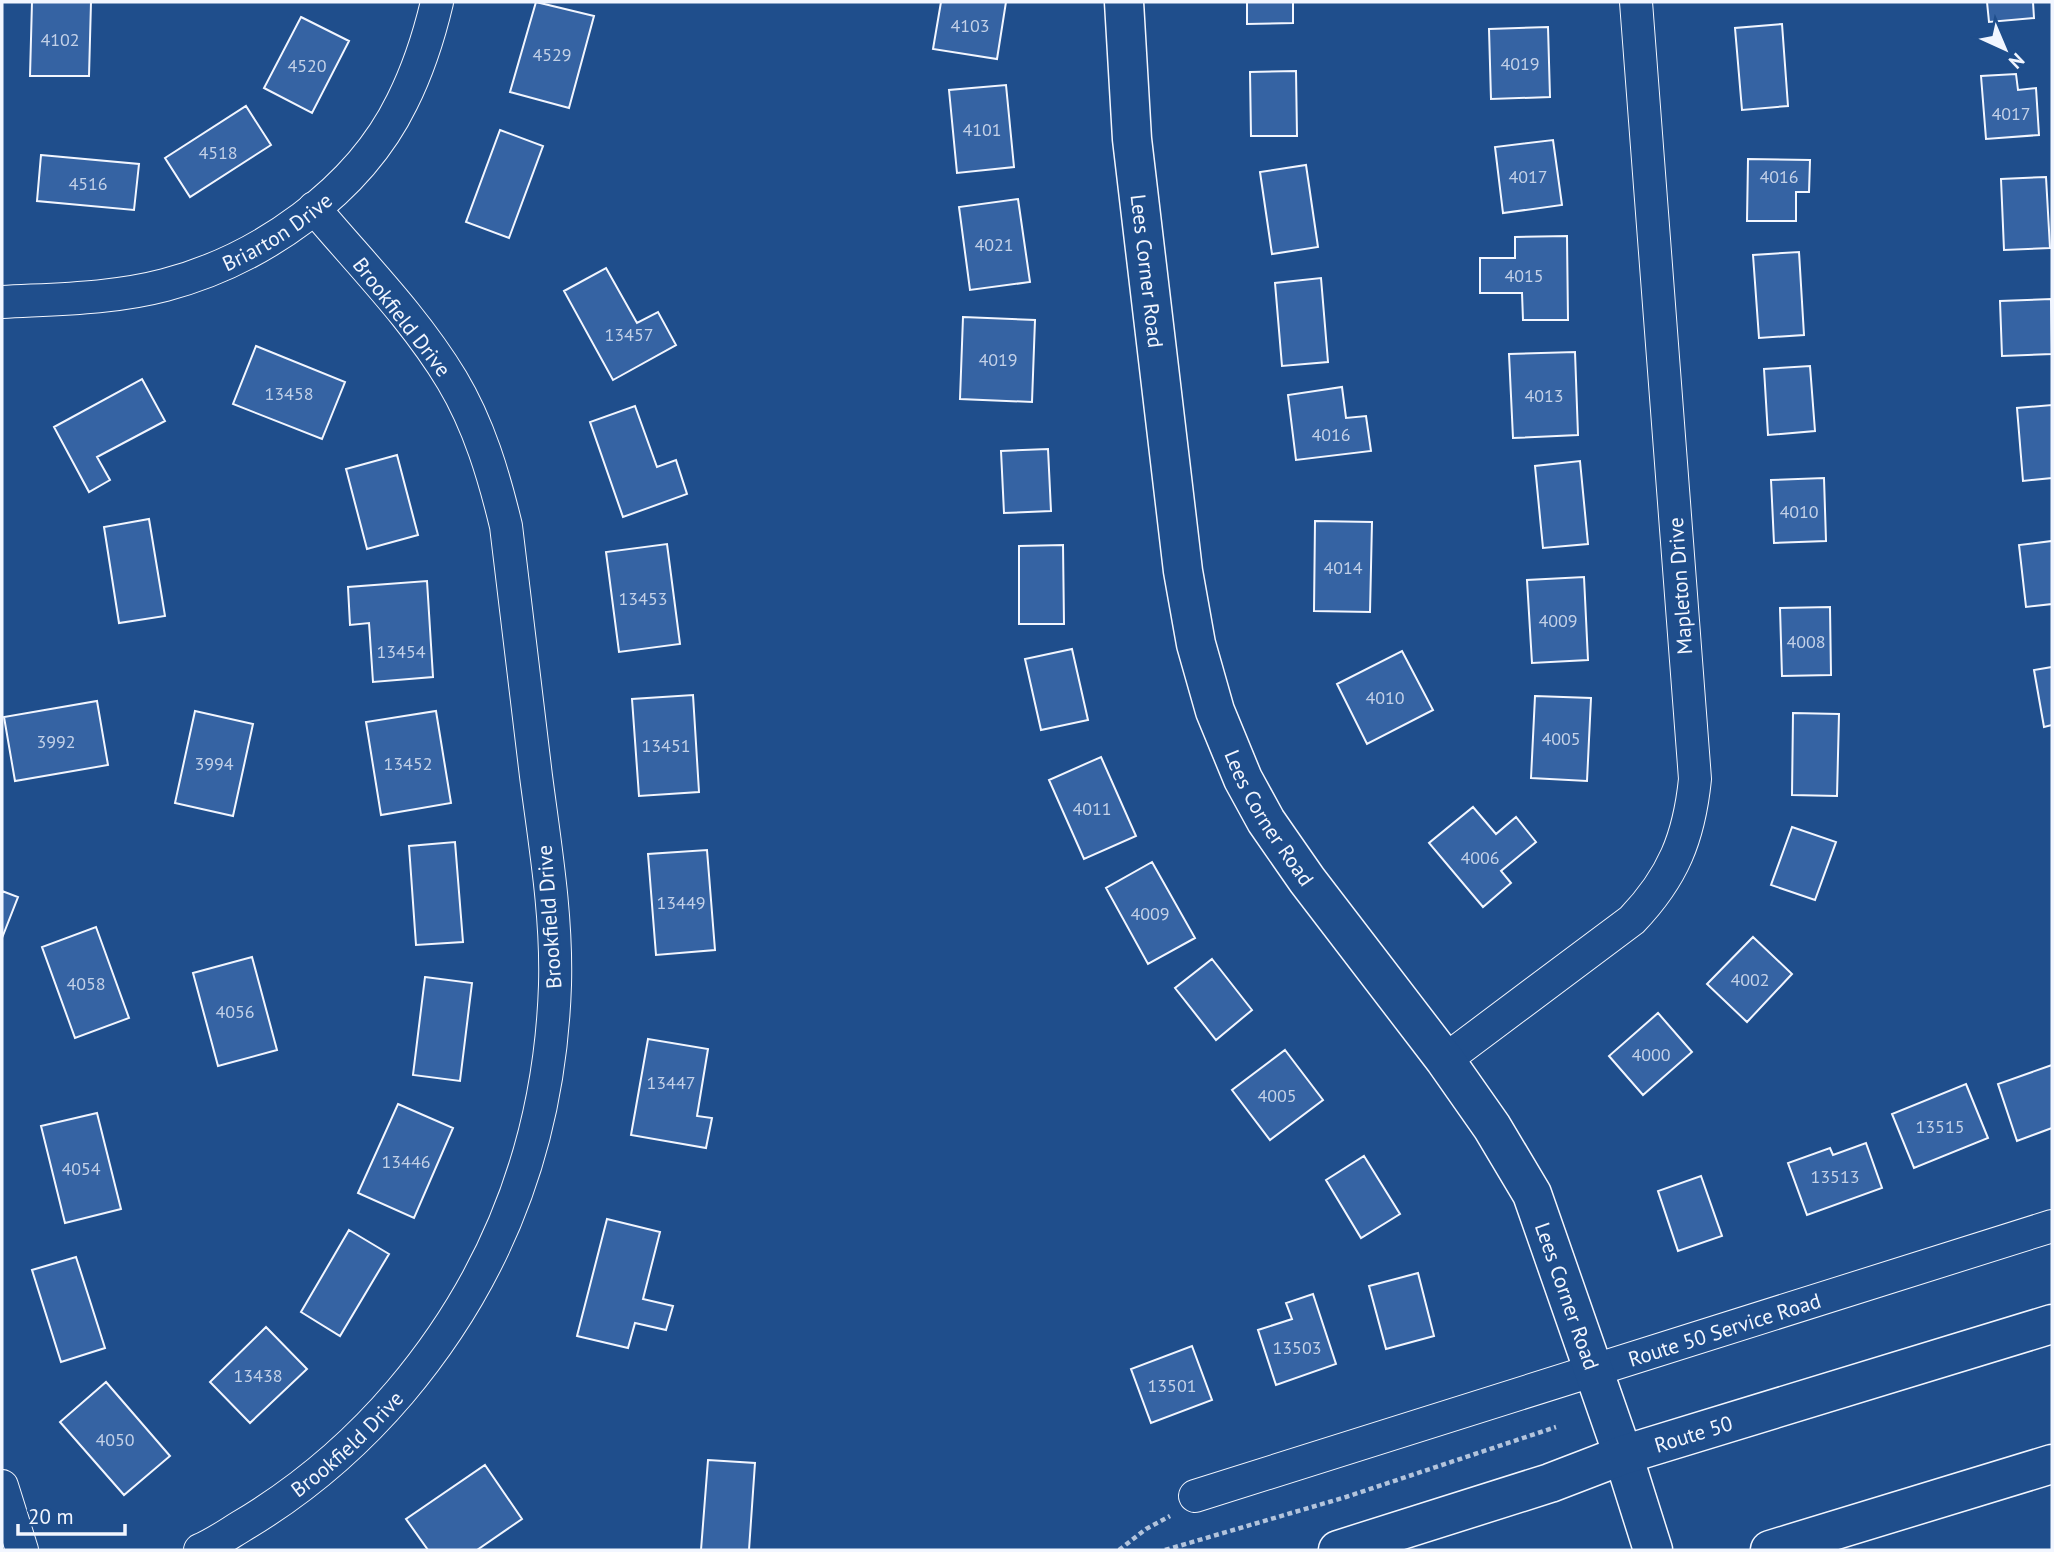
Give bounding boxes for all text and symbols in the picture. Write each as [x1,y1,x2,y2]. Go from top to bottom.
house number: 4103 [950,14,990,37]
north arrow [1970,14,2040,84]
house number: 4102 [40,28,80,51]
house number: 4529 [532,43,572,66]
text: N [2004,48,2030,74]
house number: 4019 [1500,52,1540,75]
house number: 4520 [287,54,327,77]
house number: 4017 [1991,102,2031,125]
house number: 4101 [962,118,1002,141]
house number: 4518 [198,141,238,164]
house number: 4017 [1508,165,1548,188]
house number: 4016 [1759,165,1799,188]
house number: 4516 [68,172,108,195]
street label: Briarton Drive [218,186,338,277]
street label: Lees Corner Road [1125,193,1170,349]
house number: 4021 [974,233,1014,256]
street label: Brookfield Drive [347,252,457,382]
house number: 4015 [1504,264,1544,287]
house number: 13457 [604,323,654,346]
house number: 4019 [978,348,1018,371]
house number: 13458 [264,382,314,405]
house number: 4013 [1524,384,1564,407]
house number: 4016 [1311,423,1351,446]
house number: 4010 [1779,500,1819,523]
street label: Mapleton Drive [1662,516,1698,656]
house number: 4014 [1323,556,1363,579]
house number: 13453 [618,587,668,610]
house number: 4009 [1538,609,1578,632]
house number: 4008 [1786,630,1826,653]
house number: 13454 [376,640,426,663]
house number: 4010 [1365,686,1405,709]
house number: 4005 [1541,727,1581,750]
house number: 3992 [36,730,76,753]
house number: 13451 [641,734,691,757]
street label: Lees Corner Road [1219,745,1320,891]
house number: 3994 [194,752,234,775]
house number: 13452 [383,752,433,775]
house number: 4011 [1072,797,1112,820]
street label: Brookfield Drive [531,844,567,990]
house number: 4006 [1460,846,1500,869]
house number: 13449 [656,891,706,914]
house number: 4009 [1130,902,1170,925]
house number: 4002 [1730,968,1770,991]
house number: 4058 [66,972,106,995]
house number: 4056 [215,1000,255,1023]
house number: 4000 [1631,1043,1671,1066]
house number: 13447 [646,1071,696,1094]
house number: 4005 [1257,1084,1297,1107]
house number: 13515 [1915,1115,1965,1138]
house number: 13446 [381,1150,431,1173]
house number: 4054 [61,1157,101,1180]
house number: 13513 [1810,1165,1860,1188]
street label: Lees Corner Road [1529,1219,1606,1373]
street label: Route 50 Service Road [1625,1286,1824,1372]
house number: 13503 [1272,1336,1322,1359]
house number: 13438 [233,1364,283,1387]
house number: 13501 [1147,1374,1197,1397]
street label: Brookfield Drive [285,1385,409,1503]
street label: Route 50 [1651,1409,1736,1458]
house number: 4050 [95,1428,135,1451]
scale bar [18,1492,124,1536]
text: 20 m [28,1503,74,1530]

